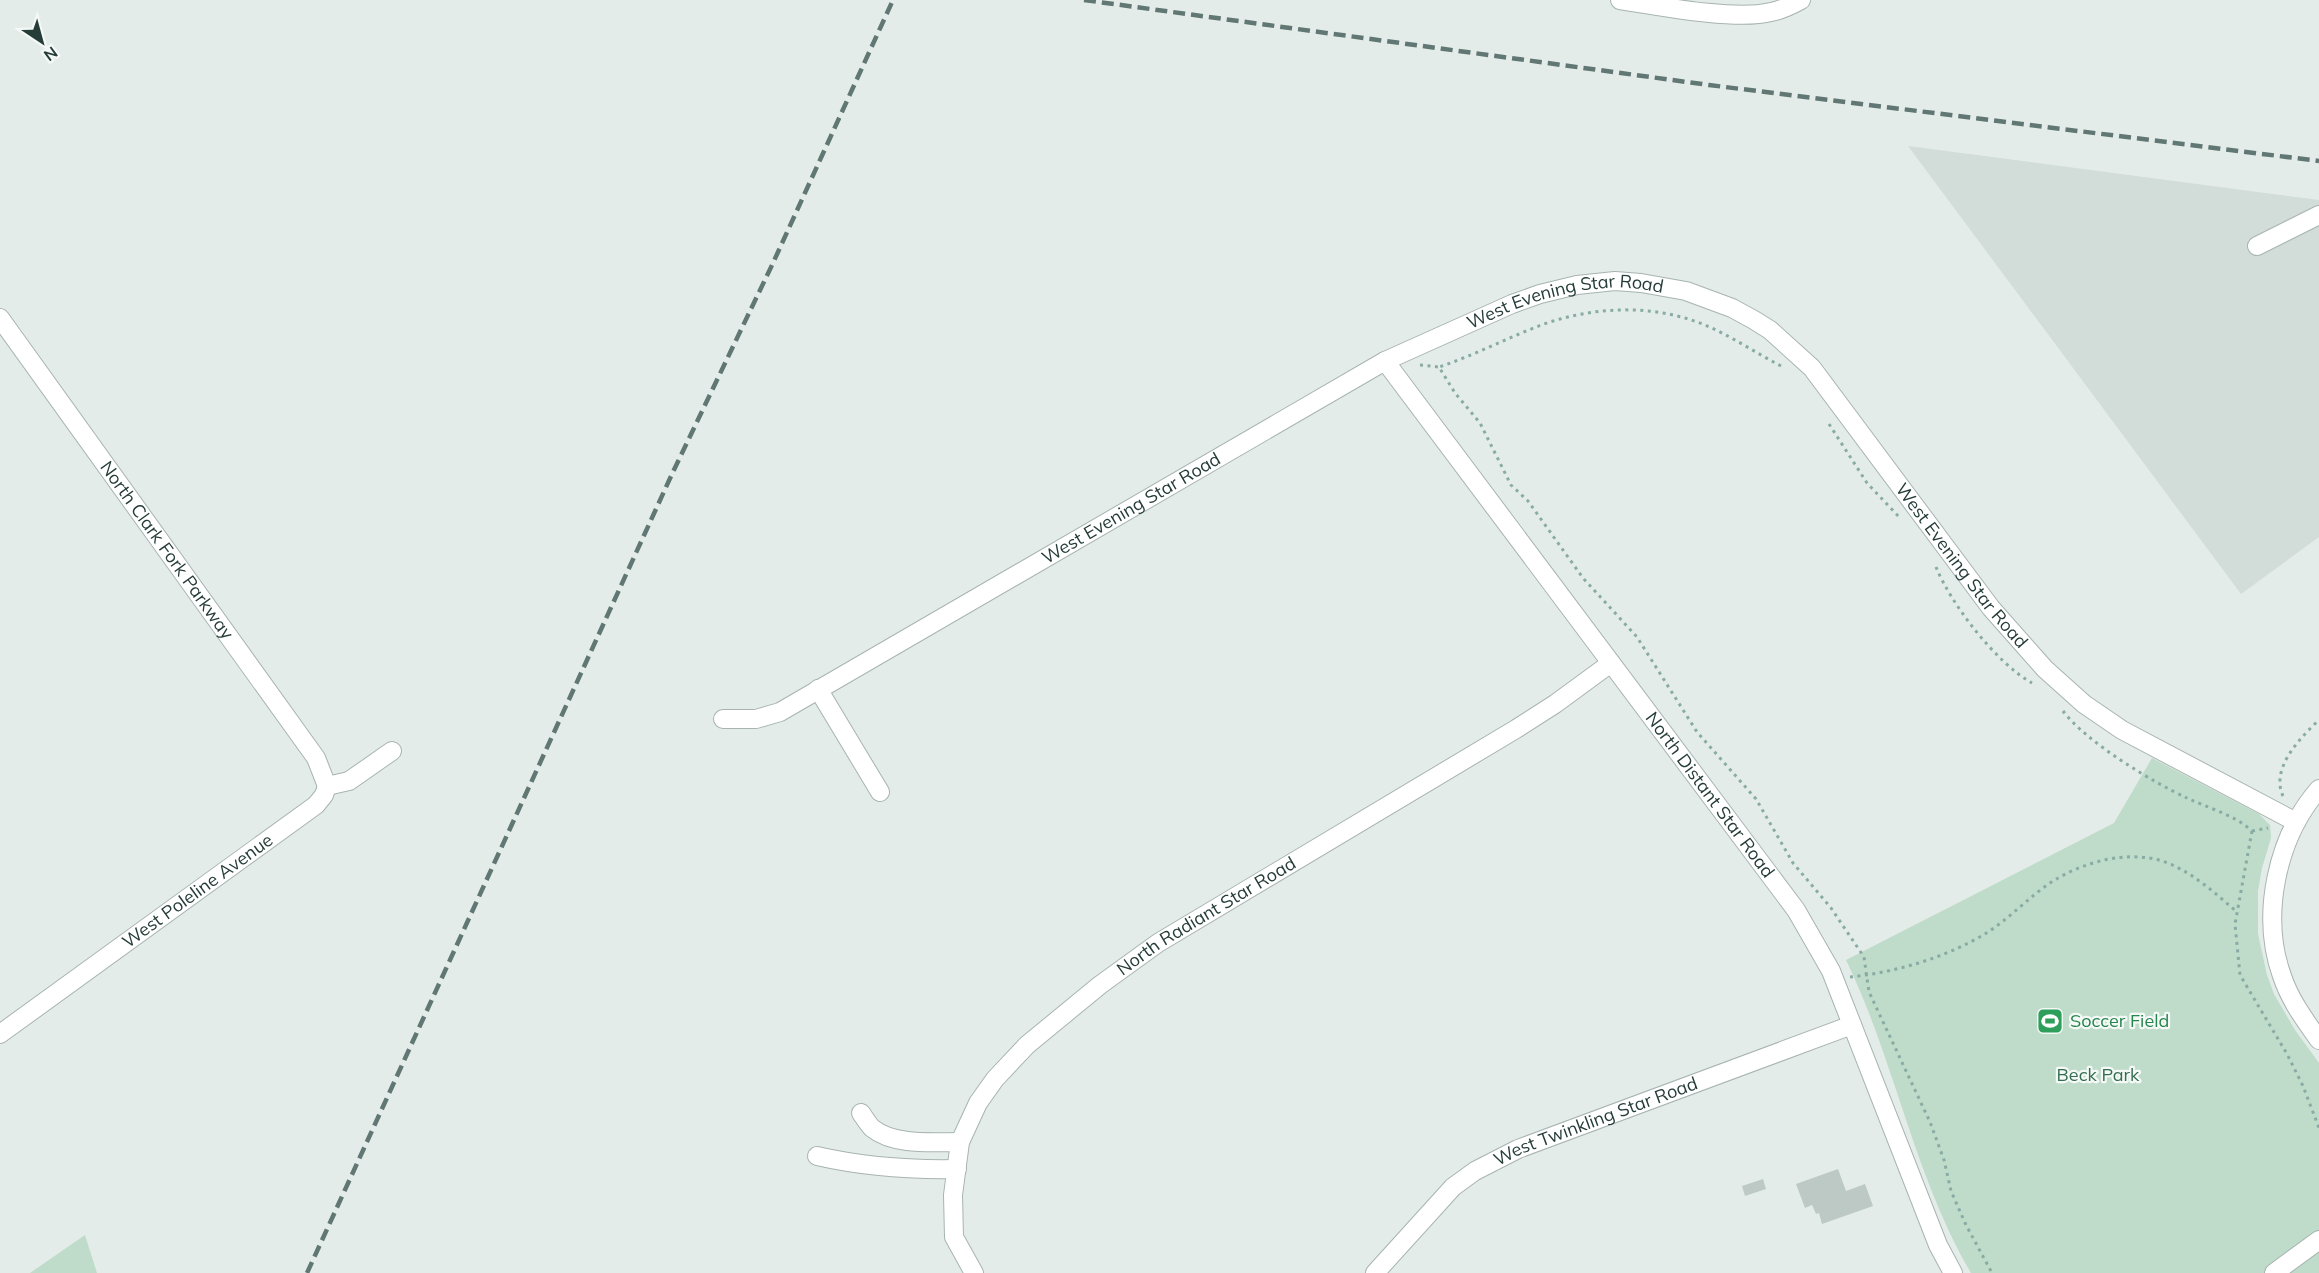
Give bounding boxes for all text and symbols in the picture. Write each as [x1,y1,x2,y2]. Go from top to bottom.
north arrow [12,12,72,72]
text: N [40,42,62,66]
street label: West Evening Star Road [1463,269,1665,334]
street label: West Evening Star Road [1037,447,1224,569]
street label: North Clark Fork Parkway [95,456,239,644]
street label: West Evening Star Road [1891,478,2033,653]
street label: North Distant Star Road [1641,707,1780,882]
street label: West Poleline Avenue [117,828,277,953]
street label: North Radiant Star Road [1112,851,1300,980]
sports icon: Soccer Field [2035,1006,2065,1036]
place label: Soccer Field [2070,1009,2169,1032]
park label: Beck Park [2057,1063,2140,1086]
street label: West Twinkling Star Road [1489,1071,1701,1171]

